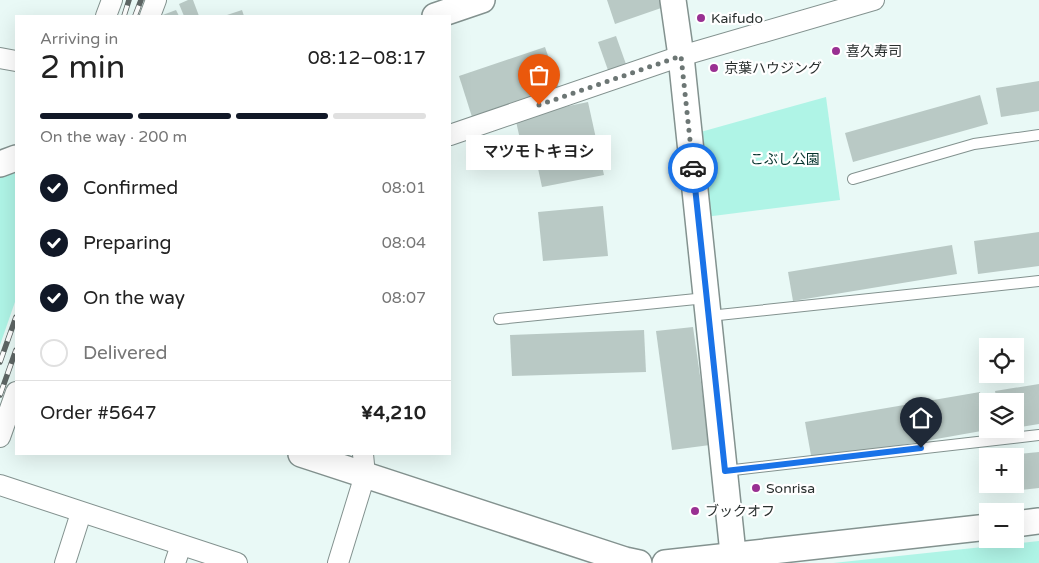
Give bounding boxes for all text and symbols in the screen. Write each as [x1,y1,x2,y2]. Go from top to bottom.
place label: Kaifudo [711,10,763,27]
marker: Kaifudo [695,12,707,24]
text: Arriving in [40,29,118,49]
place label: 喜久寿司 [846,43,902,60]
marker: 喜久寿司 [830,45,842,57]
text: 08:12–08:17 [308,47,426,69]
text: 2 min [40,49,125,87]
pin [518,54,560,105]
place label: 京葉ハウジング [724,60,822,77]
icon: bag [525,61,553,89]
marker: 京葉ハウジング [708,62,720,74]
text: On the way · 200 m [40,127,187,147]
callout: マツモトキヨシ [466,135,612,170]
text: マツモトキヨシ [482,142,595,162]
courier [668,143,718,193]
park label: こぶし公園 [750,151,820,168]
icon: car [679,154,707,182]
icon: check [40,174,68,202]
text: Confirmed [83,177,178,199]
text: 08:01 [382,178,426,198]
icon: check [40,229,68,257]
text: Preparing [83,232,172,254]
text: 08:04 [382,233,426,253]
icon: check [40,284,68,312]
text: On the way [83,287,185,309]
text: 08:07 [382,288,426,308]
map controls [979,338,1024,548]
button: locate [979,338,1024,383]
text: Delivered [83,342,168,364]
button: layers [979,393,1024,438]
pin [900,397,942,448]
text: Order #5647 [40,402,157,424]
text: ¥4,210 [361,402,426,424]
icon: home [907,404,935,432]
button: + [979,448,1024,493]
place label: Sonrisa [766,480,815,497]
marker: Sonrisa [750,482,762,494]
place label: ブックオフ [705,503,775,520]
button: − [979,503,1024,548]
marker: ブックオフ [689,505,701,517]

